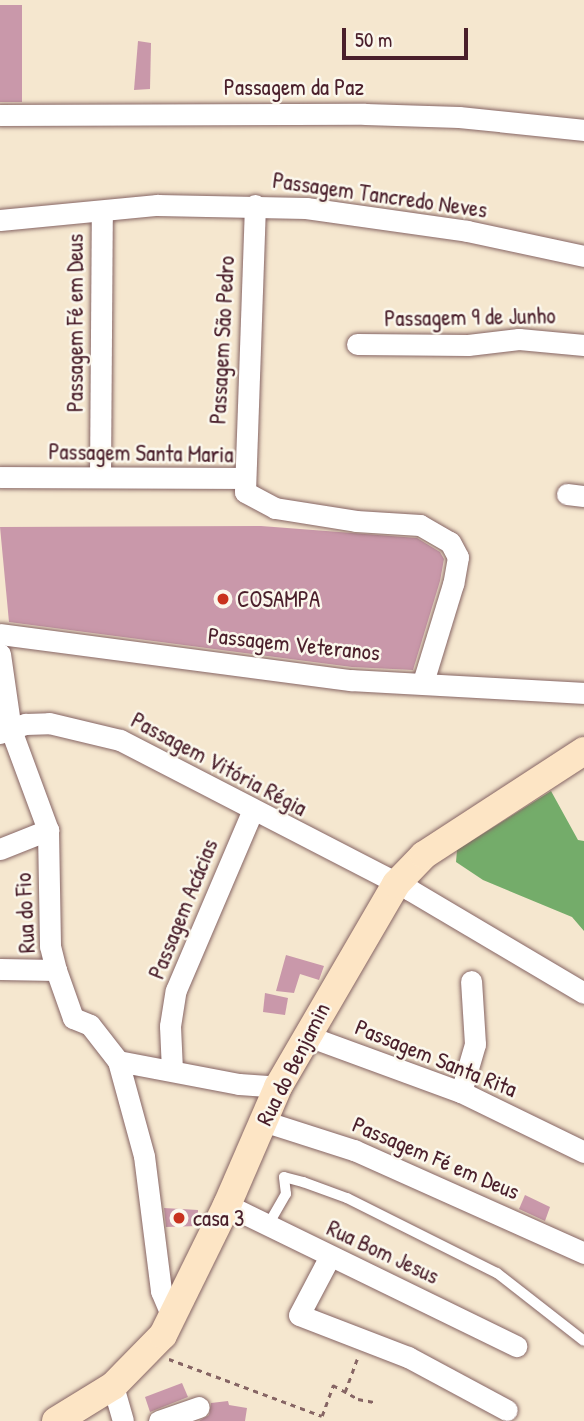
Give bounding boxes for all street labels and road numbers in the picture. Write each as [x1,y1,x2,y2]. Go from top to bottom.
street label: Passagem da Paz [224,73,364,101]
street label: Passagem Tancredo Neves [271,166,489,224]
street label: Passagem Fé em Deus [61,234,89,412]
street label: Passagem São Pedro [204,255,240,425]
street label: Passagem 9 de Junho [384,302,556,332]
street label: Passagem Santa Maria [48,438,234,468]
street label: Passagem Veteranos [207,621,381,667]
street label: Passagem Vitória Régia [127,706,311,822]
street label: Passagem Acácias [142,835,224,983]
street label: Rua do Fio [9,872,41,954]
street label: Rua do Benjamin [250,998,336,1130]
street label: Passagem Santa Rita [351,1013,521,1103]
street label: Passagem Fé em Deus [348,1110,524,1206]
street label: Rua Bom Jesus [323,1214,443,1290]

